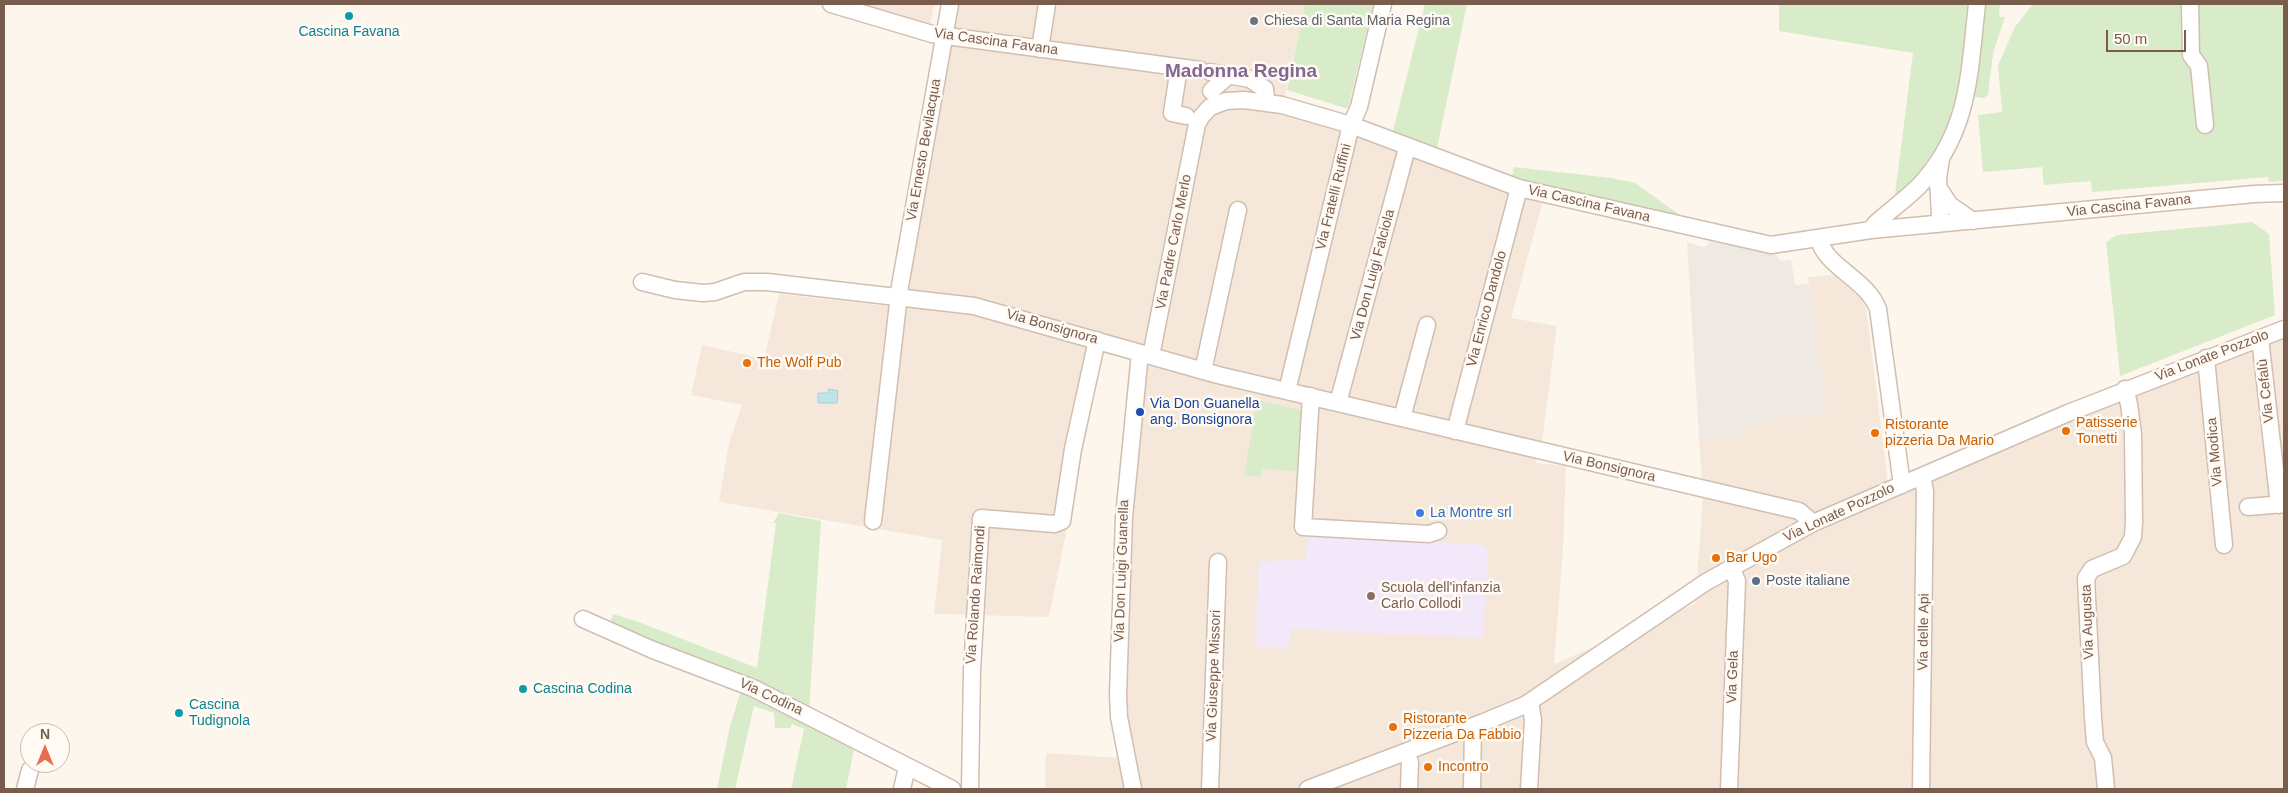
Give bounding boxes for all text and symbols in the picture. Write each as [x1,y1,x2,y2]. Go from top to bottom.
marker: Cascina Favana [343,10,355,22]
place label: Chiesa di Santa Maria Regina [1264,13,1450,29]
marker: Chiesa di Santa Maria Regina [1248,15,1260,27]
scale bar [2108,20,2188,52]
place label: Cascina Favana [298,24,400,40]
street label: Via Cascina Favana [933,25,1059,59]
text: 50 m [2114,30,2147,47]
district label: Madonna Regina [1165,61,1317,83]
street label: Via Ernesto Bevilacqua [903,77,945,223]
street label: Via Fratelli Ruffini [1313,142,1355,252]
street label: Via Padre Carlo Merlo [1153,173,1195,311]
street label: Via Cascina Favana [1526,182,1652,226]
street label: Via Cascina Favana [2066,191,2192,221]
street label: Via Don Luigi Falciola [1347,208,1399,342]
street label: Via Enrico Dandolo [1463,249,1511,369]
street label: Via Bonsignora [1004,306,1100,348]
street label: Via Lonate Pozzolo [2153,327,2271,385]
place label: The Wolf Pub [757,355,842,371]
marker: The Wolf Pub [741,357,753,369]
street label: Via Cefalù [2254,358,2278,424]
place label: Via Don Guanella ang. Bonsignora [1150,396,1259,428]
marker: Via Don Guanella ang. Bonsignora [1134,406,1146,418]
place label: Patisserie Tonetti [2076,415,2137,448]
place label: Ristorante pizzeria Da Mario [1885,417,1994,450]
street label: Via Modica [2204,417,2226,487]
marker: Patisserie Tonetti [2060,425,2072,437]
marker: Ristorante pizzeria Da Mario [1869,427,1881,439]
street label: Via Bonsignora [1561,448,1657,486]
street label: Via Lonate Pozzolo [1781,480,1897,546]
street label: Via Don Luigi Guanella [1111,499,1133,643]
place label: La Montre srl [1430,505,1512,521]
marker: La Montre srl [1414,507,1426,519]
street label: Via Rolando Raimondi [963,525,989,665]
place label: Bar Ugo [1726,550,1777,566]
marker: Bar Ugo [1710,552,1722,564]
place label: Poste italiane [1766,573,1850,589]
marker: Poste italiane [1750,575,1762,587]
place label: Scuola dell'infanzia Carlo Collodi [1381,580,1500,612]
street label: Via Augusta [2078,584,2098,660]
marker: Scuola dell'infanzia Carlo Collodi [1365,590,1377,602]
street label: Via delle Api [1915,593,1933,671]
street label: Via Giuseppe Missori [1203,610,1225,742]
street label: Via Gela [1724,650,1742,704]
street label: Via Codina [737,675,805,719]
place label: Cascina Codina [533,681,632,697]
marker: Cascina Codina [517,683,529,695]
place label: Cascina Tudignola [189,697,250,730]
marker: Cascina Tudignola [173,707,185,719]
place label: Ristorante Pizzeria Da Fabbio [1403,711,1521,744]
marker: Ristorante Pizzeria Da Fabbio [1387,721,1399,733]
north arrow [20,723,70,773]
text: N [40,726,50,742]
place label: Incontro [1438,759,1489,775]
marker: Incontro [1422,761,1434,773]

